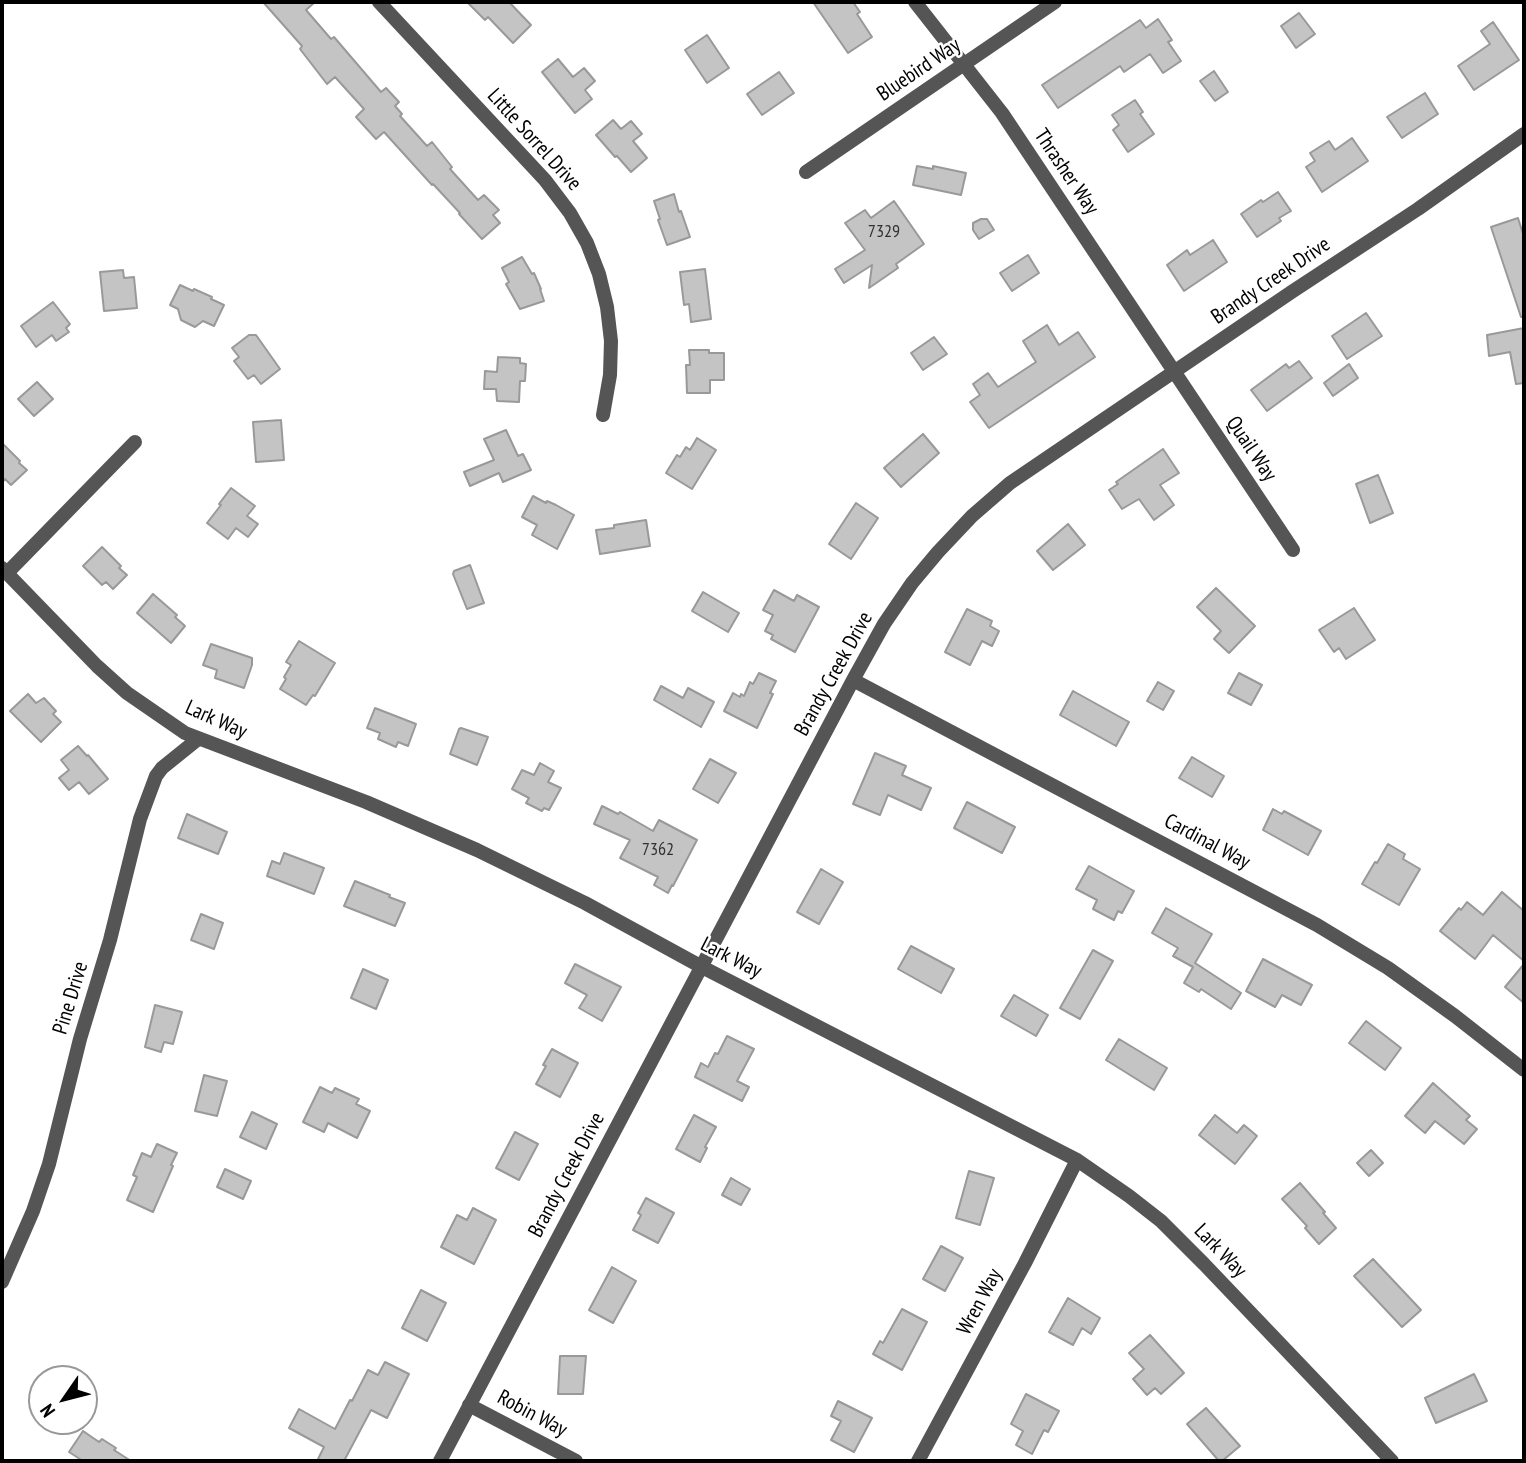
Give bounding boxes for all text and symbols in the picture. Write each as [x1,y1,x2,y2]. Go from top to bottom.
street label: Bluebird Way [872,33,966,107]
street label: Little Sorrel Drive [482,84,586,196]
street label: Thrasher Way [1028,124,1104,220]
house number: 7329 [868,221,900,243]
street label: Brandy Creek Drive [1207,232,1335,330]
street label: Quail Way [1220,412,1282,486]
street label: Brandy Creek Drive [790,608,878,740]
street label: Lark Way [181,695,251,745]
street label: Cardinal Way [1160,809,1254,875]
house number: 7362 [642,839,674,861]
street label: Lark Way [696,932,766,984]
street label: Pine Drive [48,959,94,1037]
street label: Brandy Creek Drive [524,1108,610,1242]
street label: Lark Way [1188,1219,1252,1283]
street label: Wren Way [952,1265,1008,1339]
north arrow [28,1365,98,1435]
street label: Robin Way [493,1385,571,1443]
text: N [35,1400,60,1422]

